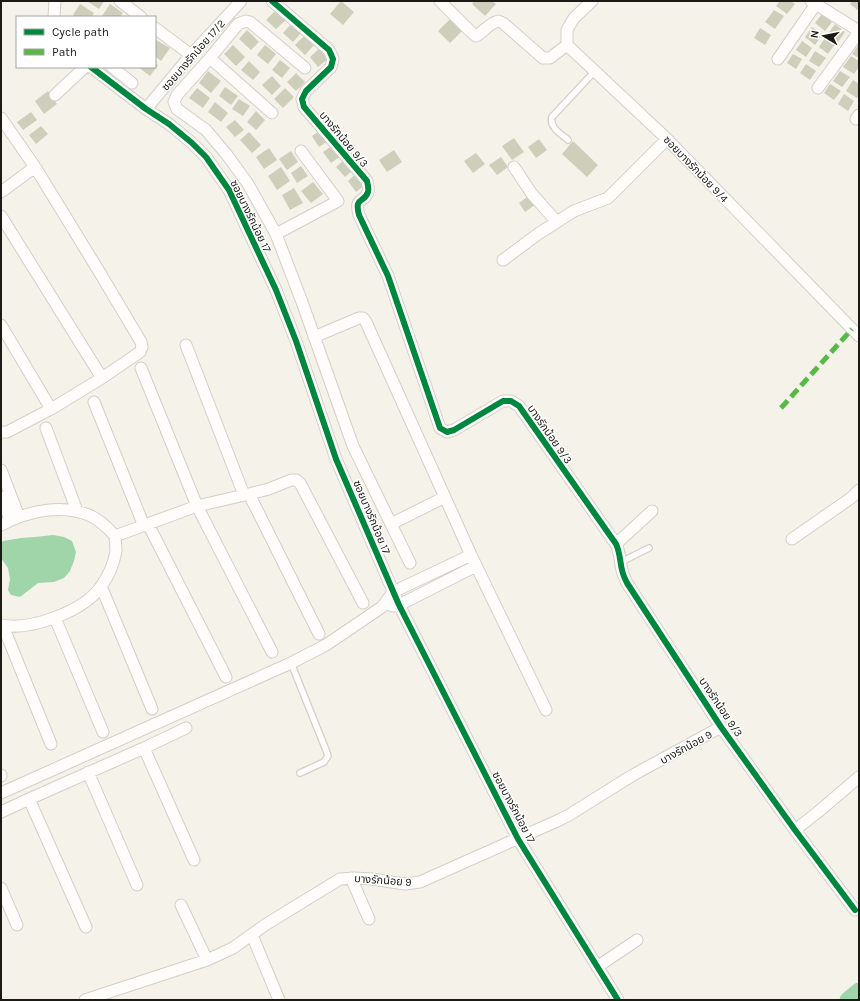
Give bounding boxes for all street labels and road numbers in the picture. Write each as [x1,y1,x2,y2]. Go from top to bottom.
street label: ซอยบางรักน้อย 17/2 [159,17,228,94]
street label: บางรักน้อย 9/3 [317,109,371,170]
street label: ซอยบางรักน้อย 9/4 [661,133,731,205]
street label: ซอยบางรักน้อย 17 [227,178,274,255]
street label: บางรักน้อย 9/3 [525,402,575,466]
street label: ซอยบางรักน้อย 17 [350,478,393,556]
street label: บางรักน้อย 9/3 [696,675,745,739]
street label: บางรักน้อย 9 [658,728,715,767]
street label: ซอยบางรักน้อย 17 [489,769,538,845]
street label: บางรักน้อย 9 [354,872,412,889]

